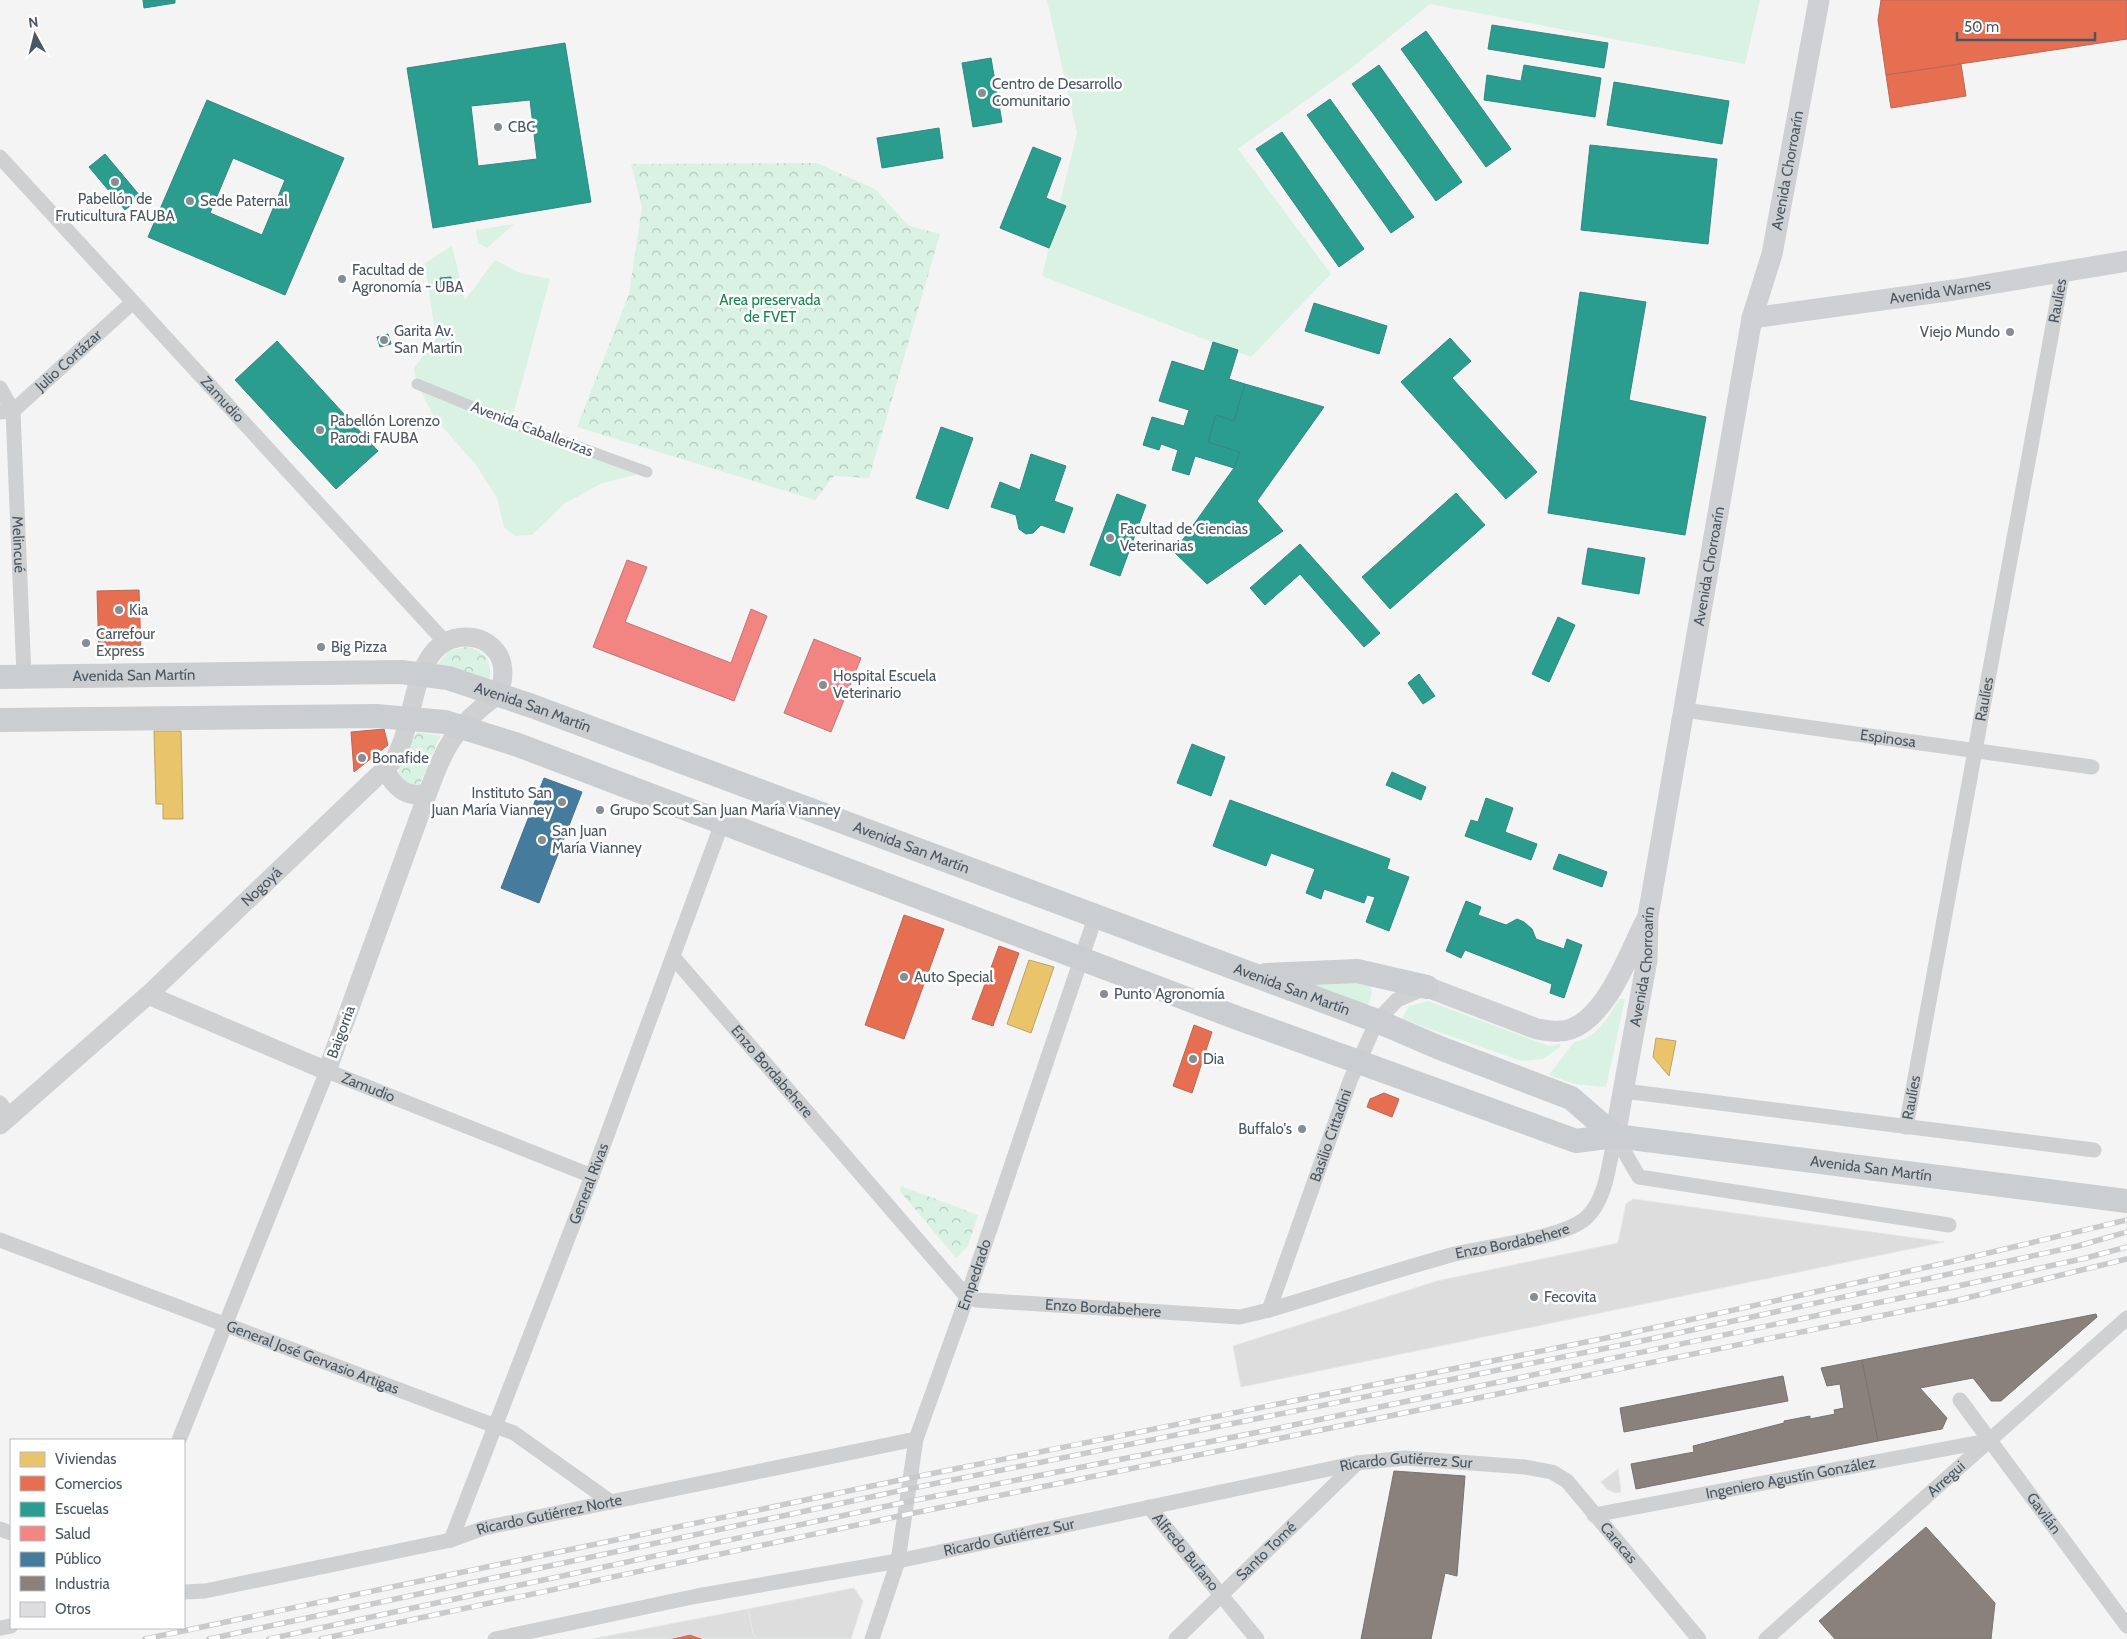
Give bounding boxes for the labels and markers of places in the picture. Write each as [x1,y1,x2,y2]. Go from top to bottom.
place label: Centro de Desarrollo Comunitario [992,75,1122,110]
marker: Centro de Desarrollo Comunitario [976,87,988,99]
place label: CBC [508,118,535,136]
marker: CBC [492,121,504,133]
marker: Pabellón de Fruticultura FAUBA [109,176,121,188]
place label: Pabellón de Fruticultura FAUBA [55,190,175,225]
place label: Sede Paternal [200,192,288,210]
marker: Sede Paternal [184,195,196,207]
place label: Facultad de Agronomía - UBA [352,261,464,296]
marker: Facultad de Agronomía - UBA [336,273,348,285]
place label: Garita Av. San Martín [394,322,462,357]
place label: Viejo Mundo [1920,323,2000,341]
marker: Viejo Mundo [2004,326,2016,338]
marker: Garita Av. San Martín [378,334,390,346]
place label: Pabellón Lorenzo Parodi FAUBA [330,412,440,447]
marker: Pabellón Lorenzo Parodi FAUBA [314,424,326,436]
place label: Facultad de Ciencias Veterinarias [1120,520,1248,555]
marker: Facultad de Ciencias Veterinarias [1104,532,1116,544]
place label: Kia [129,601,149,619]
marker: Kia [113,604,125,616]
place label: Carrefour Express [96,625,155,660]
marker: Carrefour Express [80,637,92,649]
place label: Big Pizza [331,638,388,656]
marker: Big Pizza [315,641,327,653]
place label: Hospital Escuela Veterinario [833,667,937,702]
marker: Hospital Escuela Veterinario [817,679,829,691]
place label: Bonafide [372,749,429,767]
marker: Bonafide [356,752,368,764]
place label: Instituto San Juan María Vianney [431,784,552,819]
marker: Instituto San Juan María Vianney [556,796,568,808]
place label: Grupo Scout San Juan María Vianney [610,801,841,819]
marker: Grupo Scout San Juan María Vianney [594,804,606,816]
place label: San Juan María Vianney [552,822,642,857]
marker: San Juan María Vianney [536,834,548,846]
place label: Auto Special [914,968,993,986]
marker: Auto Special [898,971,910,983]
place label: Punto Agronomía [1114,985,1226,1003]
marker: Punto Agronomía [1098,988,1110,1000]
place label: Dia [1203,1050,1225,1068]
marker: Dia [1187,1053,1199,1065]
place label: Buffalo's [1238,1120,1292,1138]
marker: Buffalo's [1296,1123,1308,1135]
place label: Fecovita [1544,1288,1597,1306]
marker: Fecovita [1528,1291,1540,1303]

